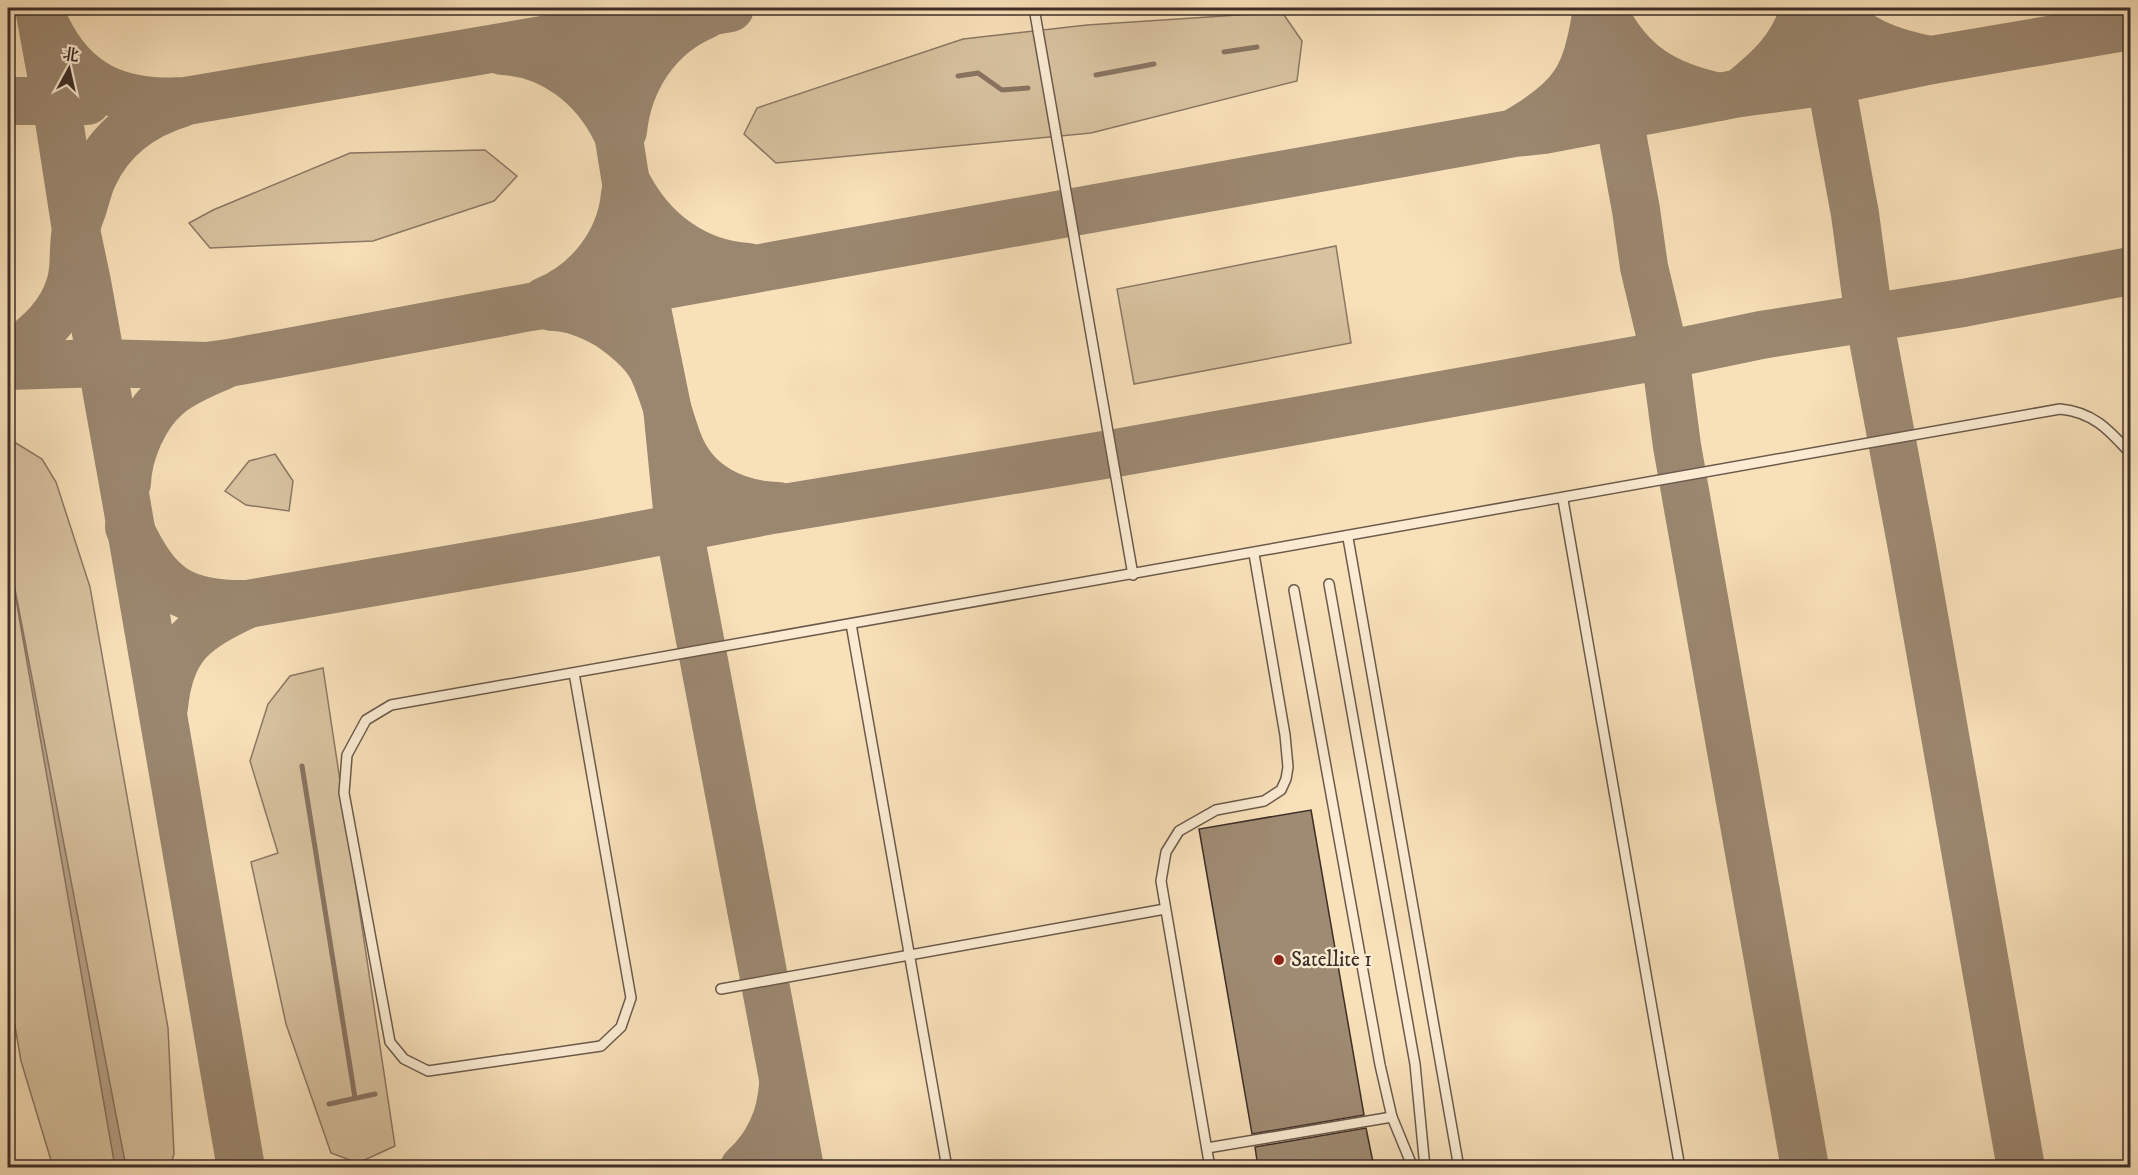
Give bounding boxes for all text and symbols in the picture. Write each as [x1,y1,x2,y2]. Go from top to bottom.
north arrow [39,39,99,99]
text: 北 [62,44,80,66]
place label: Satellite 1 [1291,947,1372,973]
marker: Satellite 1 [1272,953,1286,967]

